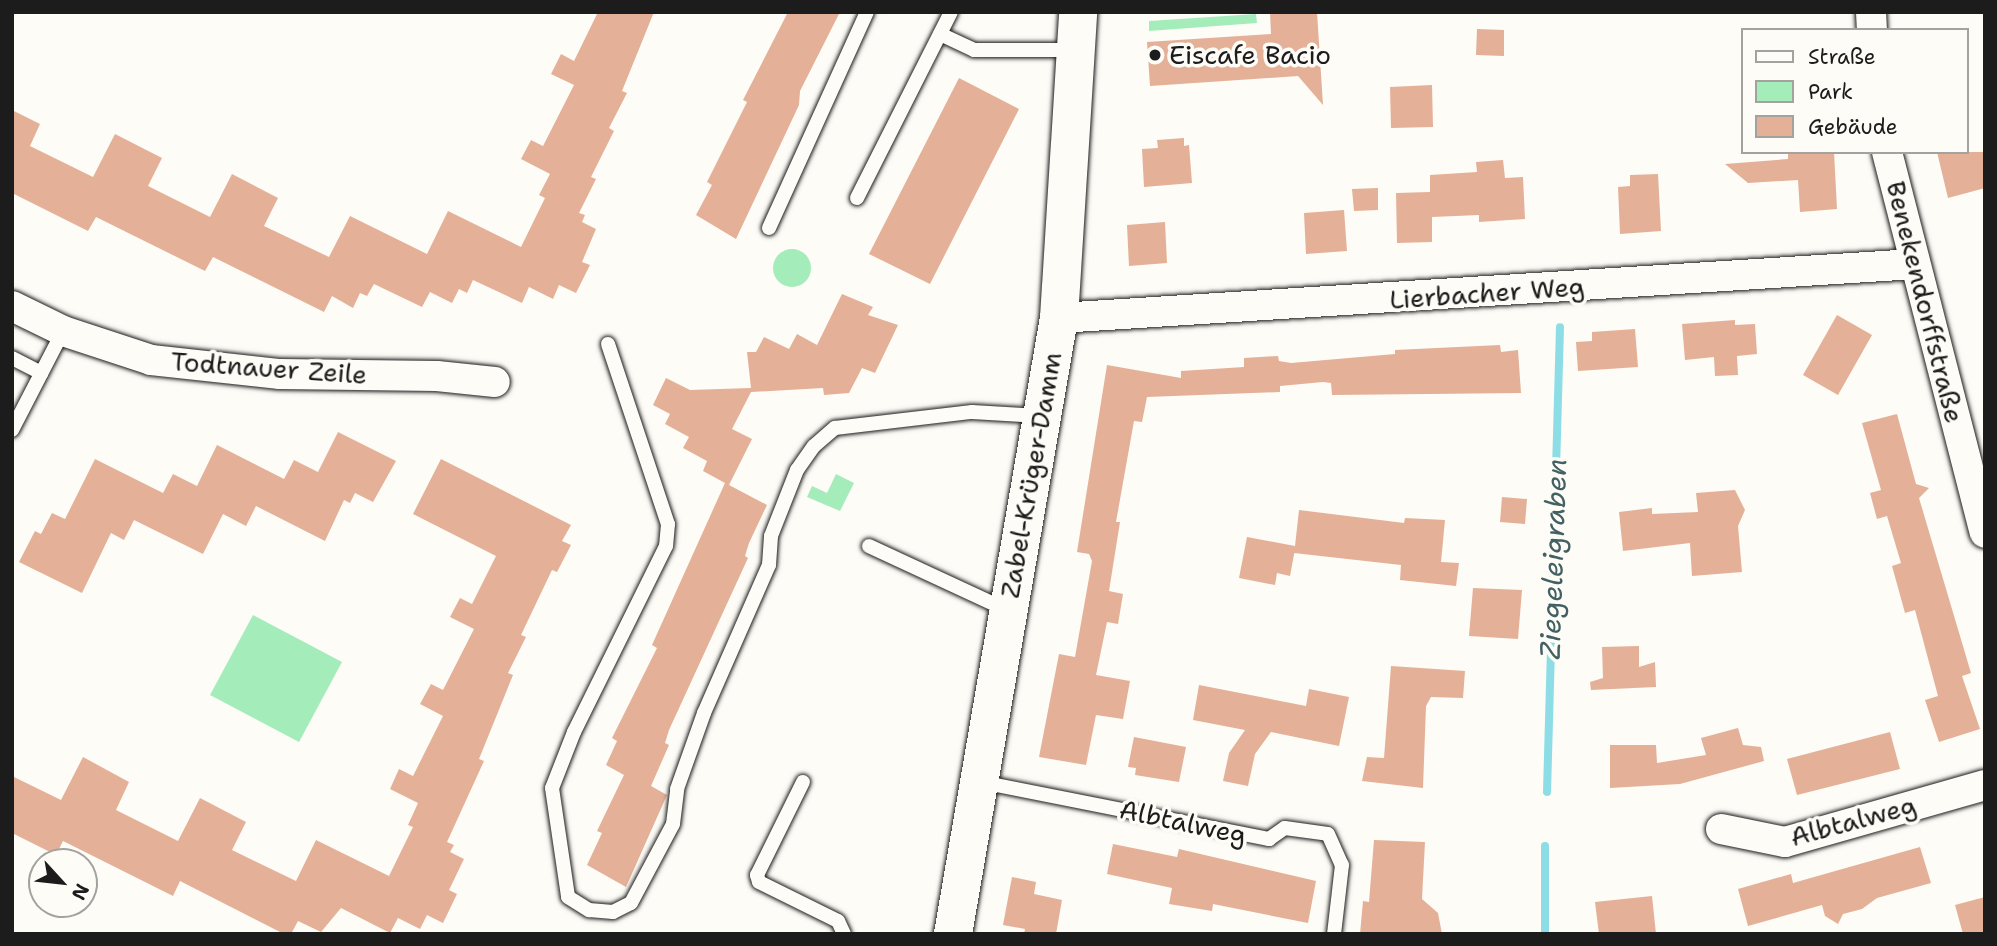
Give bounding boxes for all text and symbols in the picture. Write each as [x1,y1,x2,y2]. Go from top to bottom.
legend [1742,28,1969,154]
place label: Eiscafe Bacio [1169,39,1331,71]
text: Straße [1808,43,1876,71]
marker: Eiscafe Bacio [1147,47,1163,63]
text: Park [1808,78,1853,106]
text: Gebäude [1808,113,1898,141]
street label: Benekendorffstraße [1880,178,1970,426]
street label: Lierbacher Weg [1388,271,1586,315]
street label: Todtnauer Zeile [170,346,368,390]
street label: Zabel-Krüger-Damm [994,350,1068,600]
water label: Ziegeleigraben [1533,458,1573,660]
street label: Albtalweg [1787,789,1919,853]
street label: Albtalweg [1117,793,1249,851]
north arrow [28,848,98,918]
text: N [66,879,95,904]

